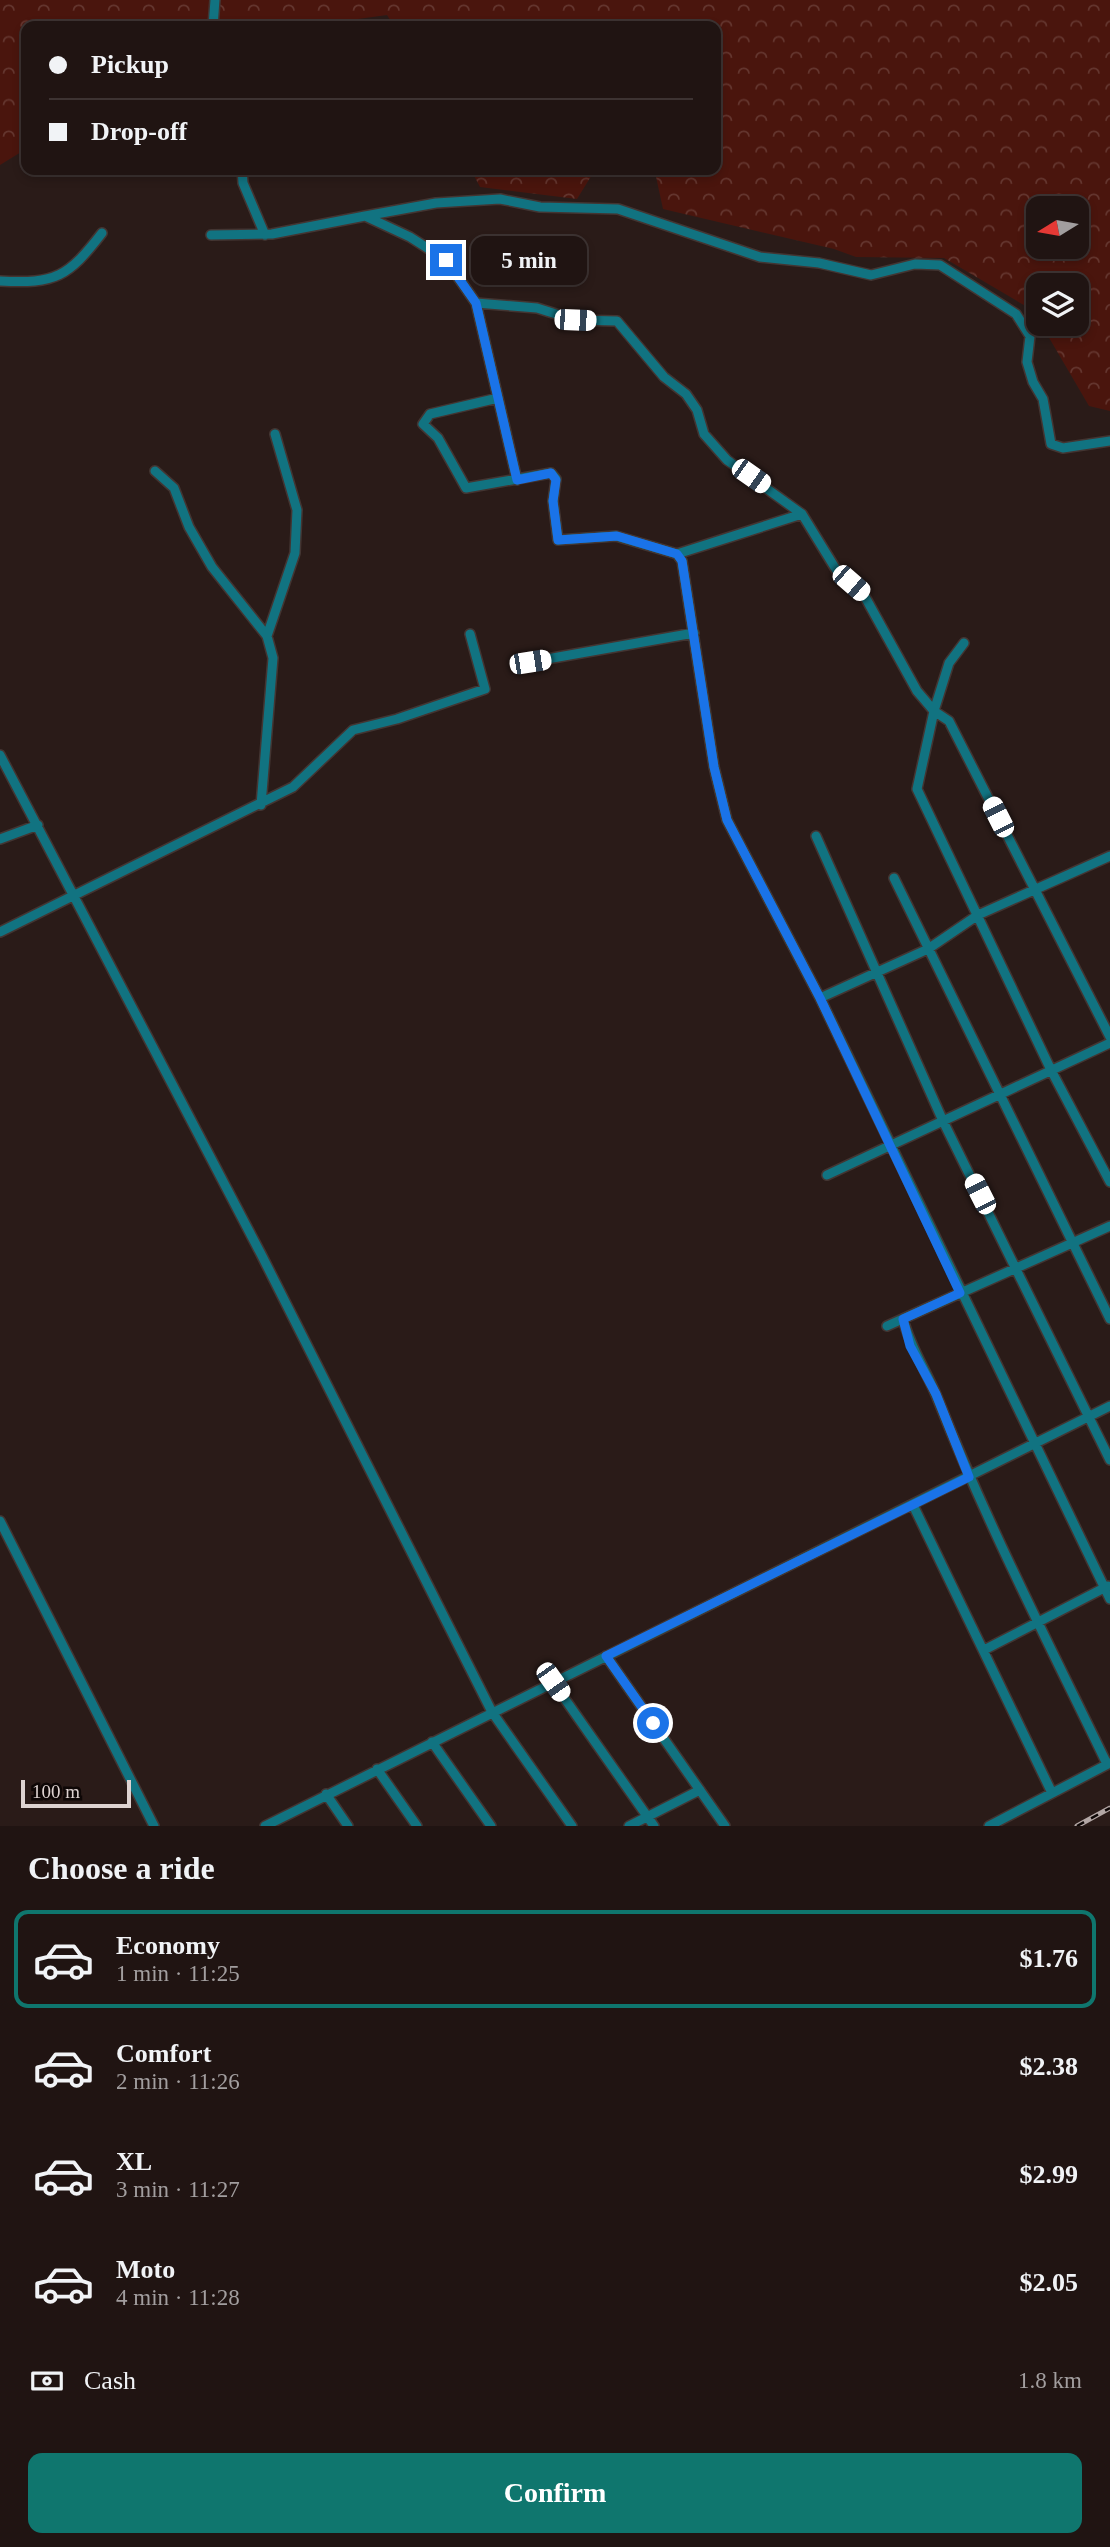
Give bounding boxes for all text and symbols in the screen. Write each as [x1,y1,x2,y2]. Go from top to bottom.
text: Pickup [91,50,169,79]
text: Drop-off [91,117,187,146]
north arrow [1026,196,1088,259]
map controls [1026,196,1089,336]
callout: 5 min [471,236,586,284]
route end [430,244,462,276]
text: 5 min [501,248,557,273]
button: layers [1026,273,1089,336]
car [554,309,597,331]
car [728,455,775,497]
car [829,561,874,605]
car [508,648,553,676]
car [980,794,1017,840]
car [962,1171,999,1217]
car [533,1659,574,1705]
route start [637,1707,669,1739]
scale bar [21,1777,131,1809]
text: 100 m [32,1781,80,1802]
text: Choose a ride [28,1850,215,1886]
icon: car [32,1928,95,1991]
text: Economy [116,1931,220,1960]
text: $1.76 [1020,1944,1078,1973]
text: 1 min · 11:25 [116,1961,240,1986]
icon: car [32,2036,95,2099]
text: Comfort [116,2039,211,2068]
text: $2.38 [1020,2052,1078,2081]
text: 2 min · 11:26 [116,2069,240,2094]
icon: car [32,2144,95,2207]
text: XL [116,2147,152,2176]
text: $2.99 [1020,2160,1078,2189]
text: 3 min · 11:27 [116,2177,240,2202]
icon: car [32,2252,95,2315]
text: Moto [116,2255,175,2284]
text: $2.05 [1020,2268,1078,2297]
text: 4 min · 11:28 [116,2285,240,2310]
icon: cash [28,2362,66,2400]
text: Cash [84,2366,136,2395]
text: 1.8 km [1018,2368,1082,2393]
button: Confirm [28,2453,1082,2533]

